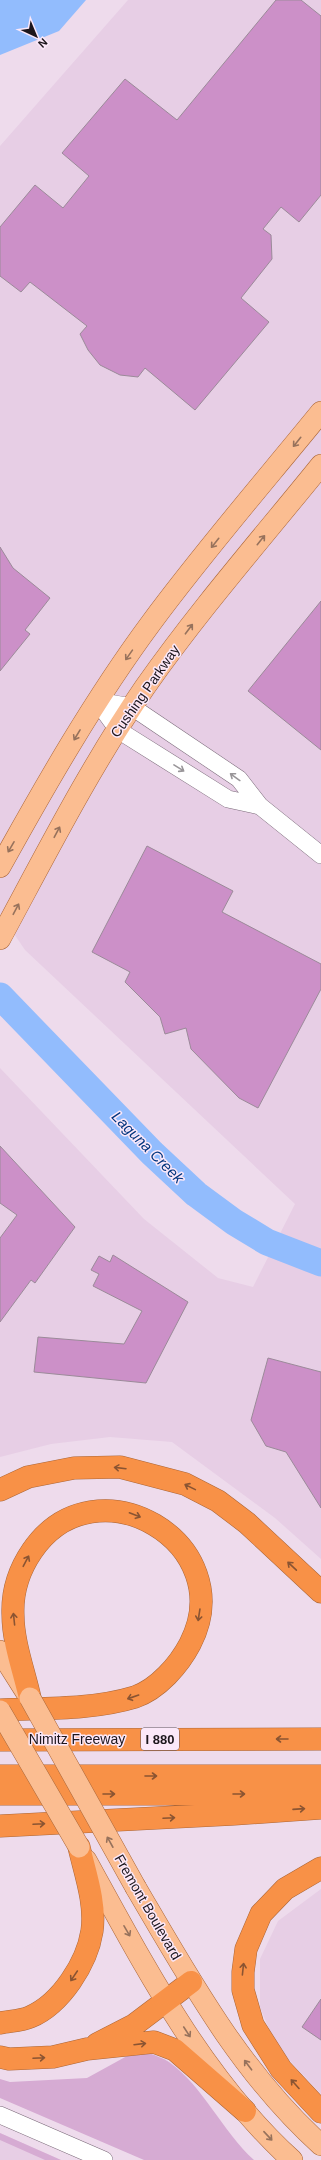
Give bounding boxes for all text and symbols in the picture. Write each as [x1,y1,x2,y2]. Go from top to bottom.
north arrow [16,16,56,56]
text: N [36,36,50,50]
one-way arrow [292,436,301,447]
one-way arrow [256,534,265,545]
one-way arrow [211,538,220,548]
one-way arrow [184,624,193,635]
street label: Cushing Parkway [107,642,183,740]
one-way arrow [125,649,133,660]
one-way arrow [73,729,81,740]
one-way arrow [173,765,185,773]
one-way arrow [229,773,240,781]
one-way arrow [53,827,61,839]
one-way arrow [7,841,15,853]
one-way arrow [13,903,20,915]
water label: Laguna Creek [109,1108,188,1187]
one-way arrow [114,1464,127,1471]
one-way arrow [184,1483,196,1490]
one-way arrow [129,1512,141,1520]
one-way arrow [22,1555,30,1567]
one-way arrow [287,1561,298,1570]
one-way arrow [195,1608,203,1621]
one-way arrow [10,1613,17,1626]
one-way arrow [126,1694,139,1701]
road number: I 880 [141,1728,179,1750]
street label: Nimitz Freeway [29,1731,125,1747]
one-way arrow [276,1735,289,1743]
one-way arrow [144,1772,157,1780]
one-way arrow [102,1790,115,1798]
one-way arrow [232,1790,245,1798]
one-way arrow [292,1806,305,1813]
one-way arrow [162,1814,175,1821]
one-way arrow [32,1820,45,1827]
one-way arrow [106,1836,114,1848]
street label: Fremont Boulevard [111,1851,185,1963]
one-way arrow [123,1925,131,1937]
one-way arrow [240,1963,247,1976]
one-way arrow [70,1970,78,1981]
one-way arrow [183,2026,191,2037]
one-way arrow [133,2040,146,2048]
one-way arrow [32,2054,45,2061]
one-way arrow [243,2059,252,2070]
one-way arrow [291,2079,300,2089]
one-way arrow [263,2131,273,2141]

